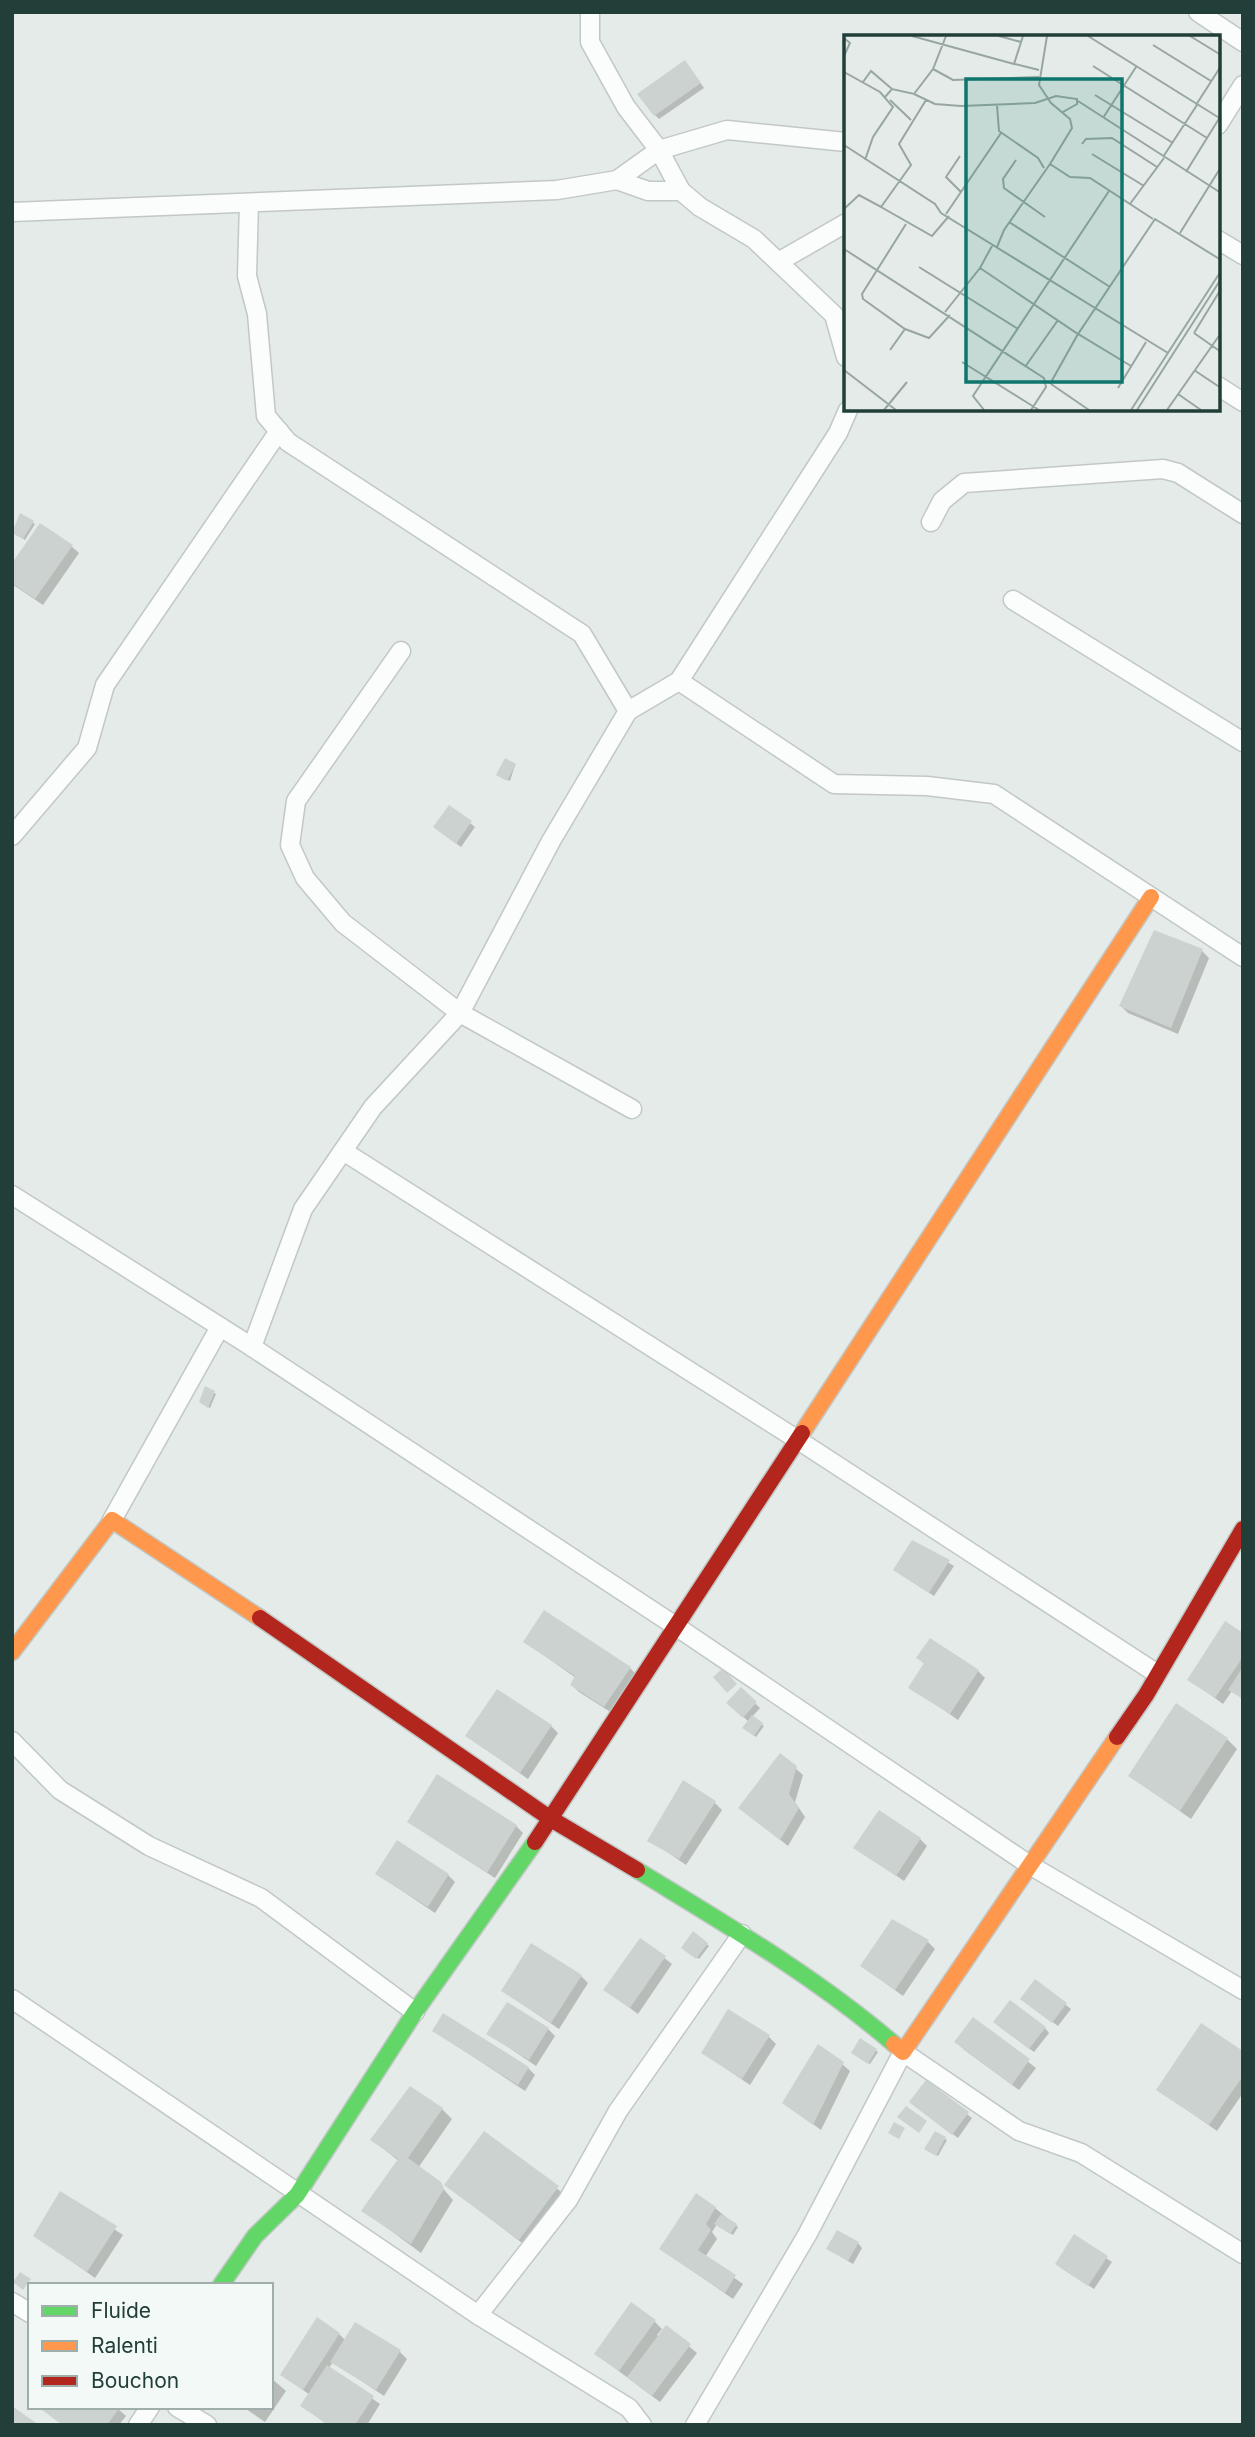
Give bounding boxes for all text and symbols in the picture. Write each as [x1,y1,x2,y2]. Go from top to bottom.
inset map [844,35,1220,411]
legend [28,2283,273,2409]
text: Fluide [91,2298,151,2323]
text: Ralenti [91,2333,158,2358]
text: Bouchon [91,2368,179,2393]

